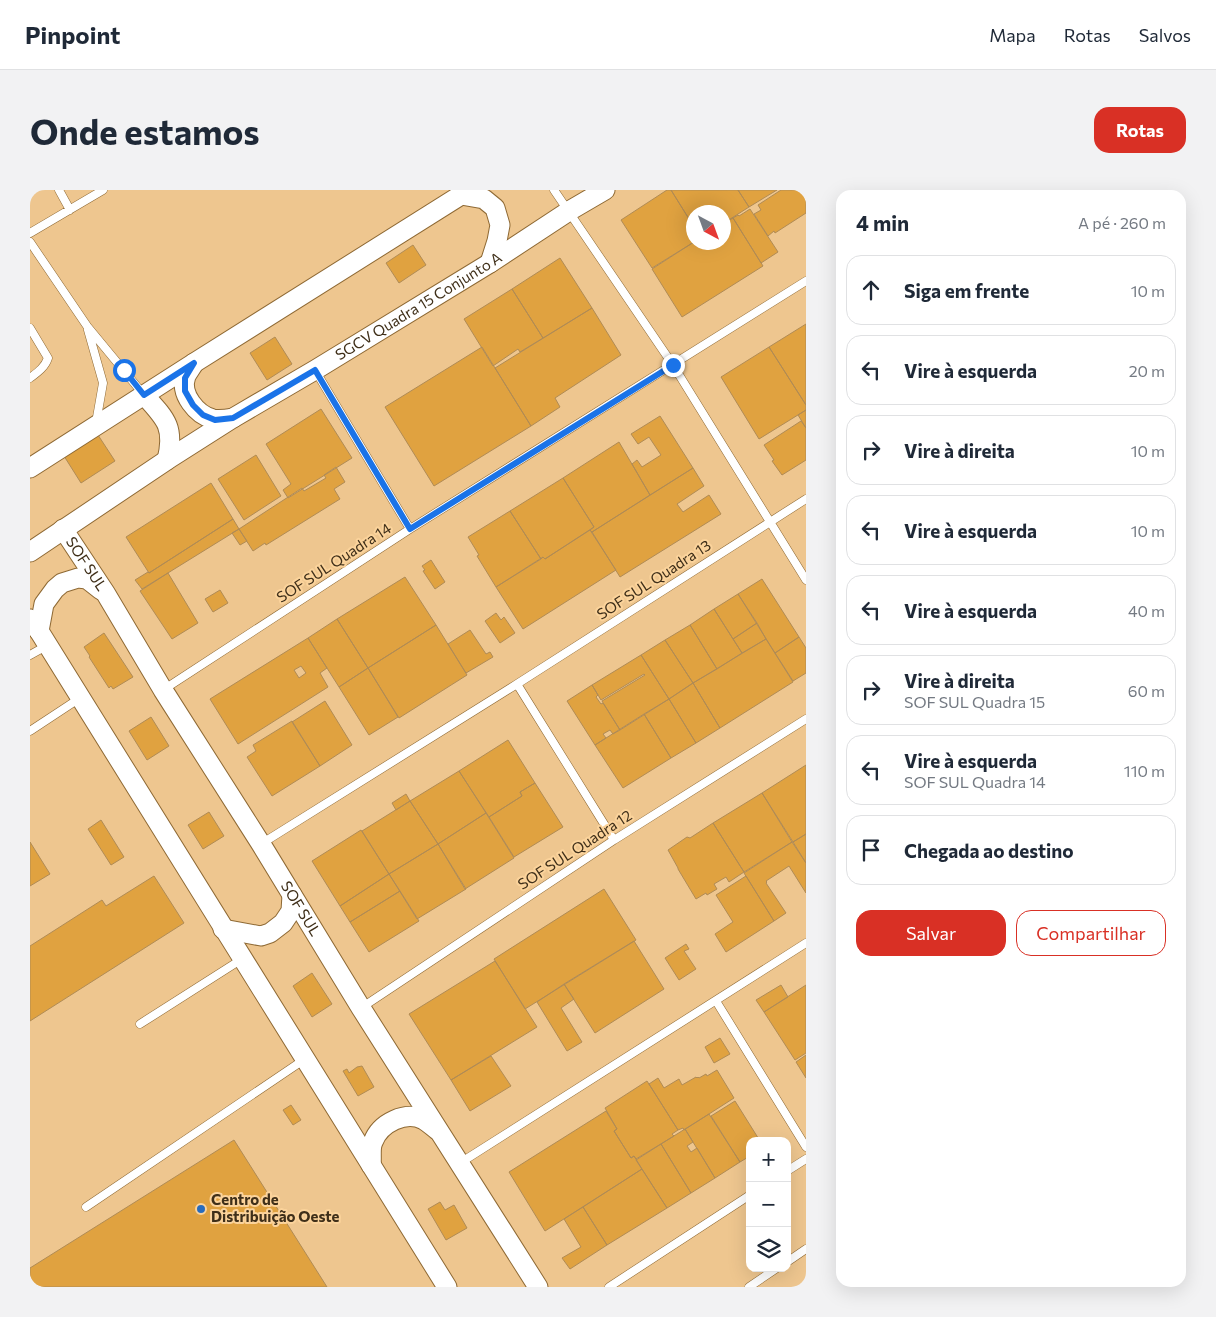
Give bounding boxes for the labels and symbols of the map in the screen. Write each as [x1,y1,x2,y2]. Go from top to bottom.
north arrow [686,205,731,250]
street label: SGCV Quadra 15 Conjunto A [332,248,505,363]
route end [662,354,685,377]
route start [113,359,136,382]
street label: SOF SUL Quadra 14 [273,518,394,606]
street label: SOF SUL [63,533,112,594]
street label: SOF SUL Quadra 13 [593,536,714,623]
street label: SOF SUL Quadra 12 [514,806,635,893]
street label: SOF SUL [278,878,325,939]
place label: Centro de Distribuição Oeste [211,1190,340,1225]
marker: Centro de Distribuição Oeste [195,1203,207,1215]

